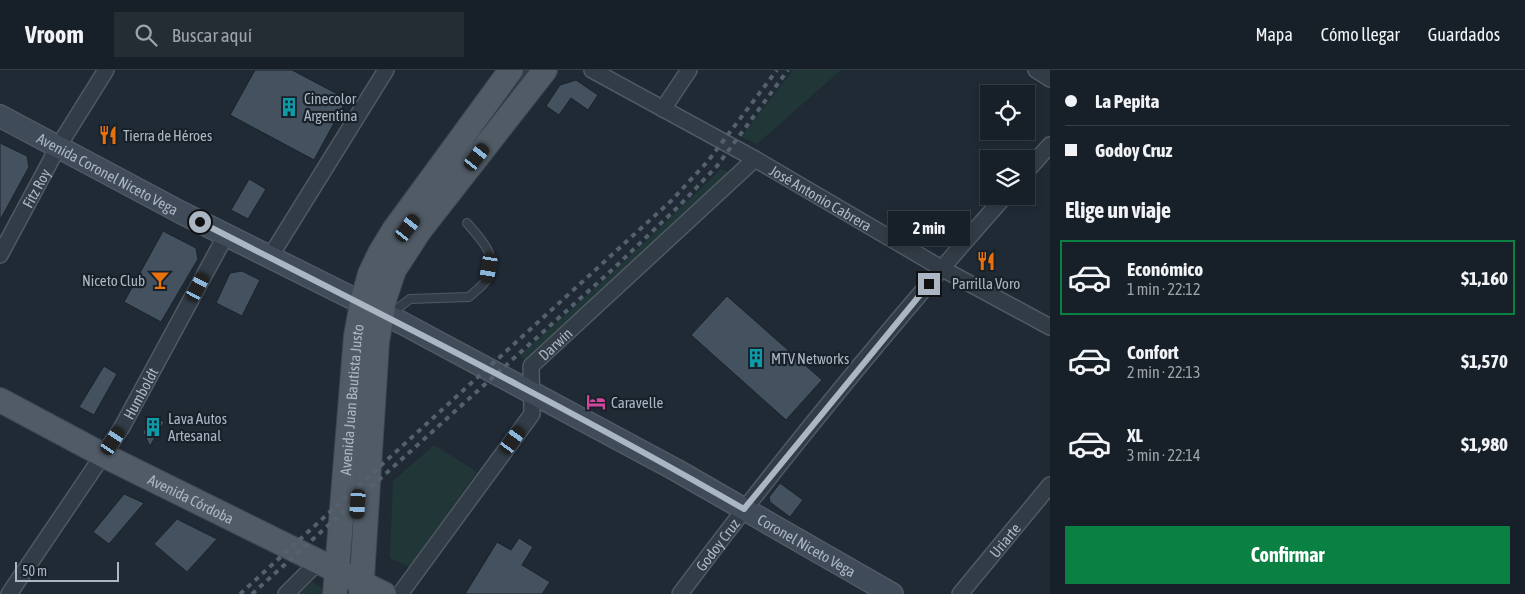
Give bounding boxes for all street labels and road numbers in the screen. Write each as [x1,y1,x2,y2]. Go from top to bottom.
street label: Avenida Coronel Niceto Vega [34,129,181,218]
street label: José Antonio Cabrera [767,161,875,234]
street label: Fitz Roy [19,166,53,211]
street label: Avenida Juan Bautista Justo [336,323,367,476]
street label: Darwin [535,324,575,363]
street label: Humboldt [119,364,161,422]
street label: Avenida Córdoba [145,470,237,527]
street label: Coronel Niceto Vega [755,510,859,580]
street label: Godoy Cruz [692,515,743,574]
street label: Uriarte [986,519,1024,560]

